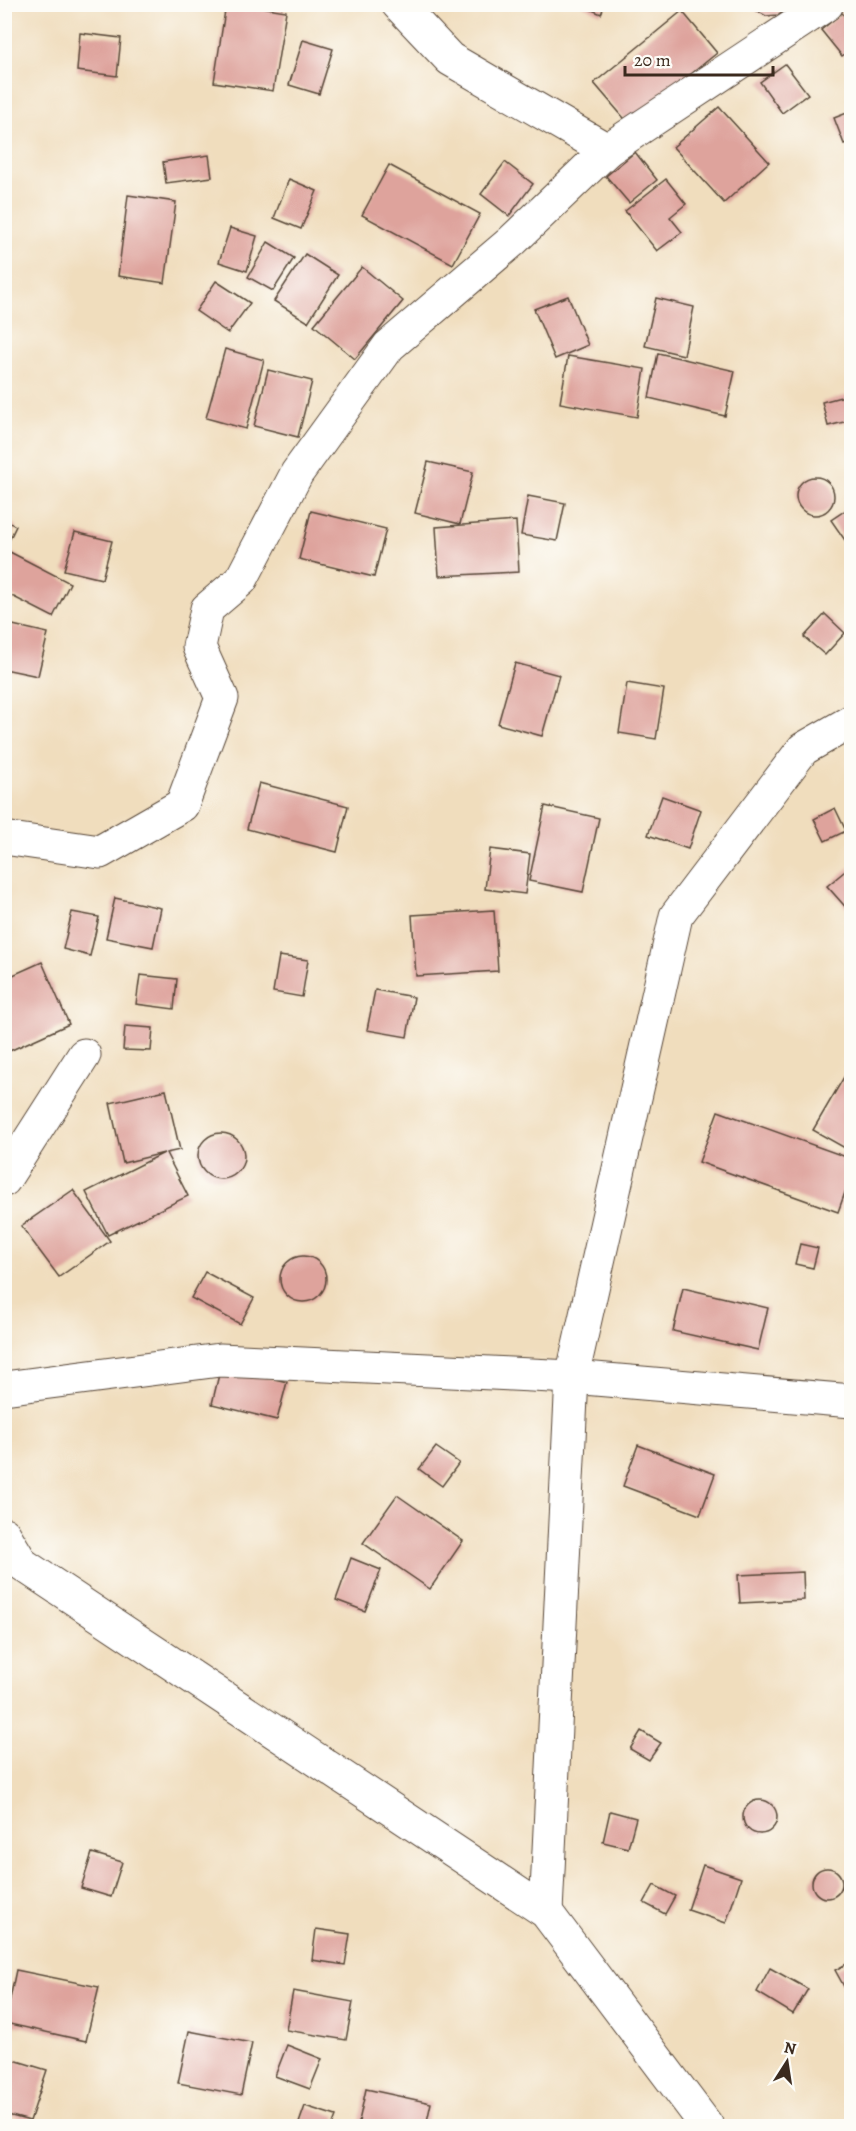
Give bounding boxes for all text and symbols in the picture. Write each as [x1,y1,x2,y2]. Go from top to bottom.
scale bar [625,39,774,77]
text: 20 m [634,48,671,72]
north arrow [757,2032,817,2092]
text: N [782,2036,798,2060]

